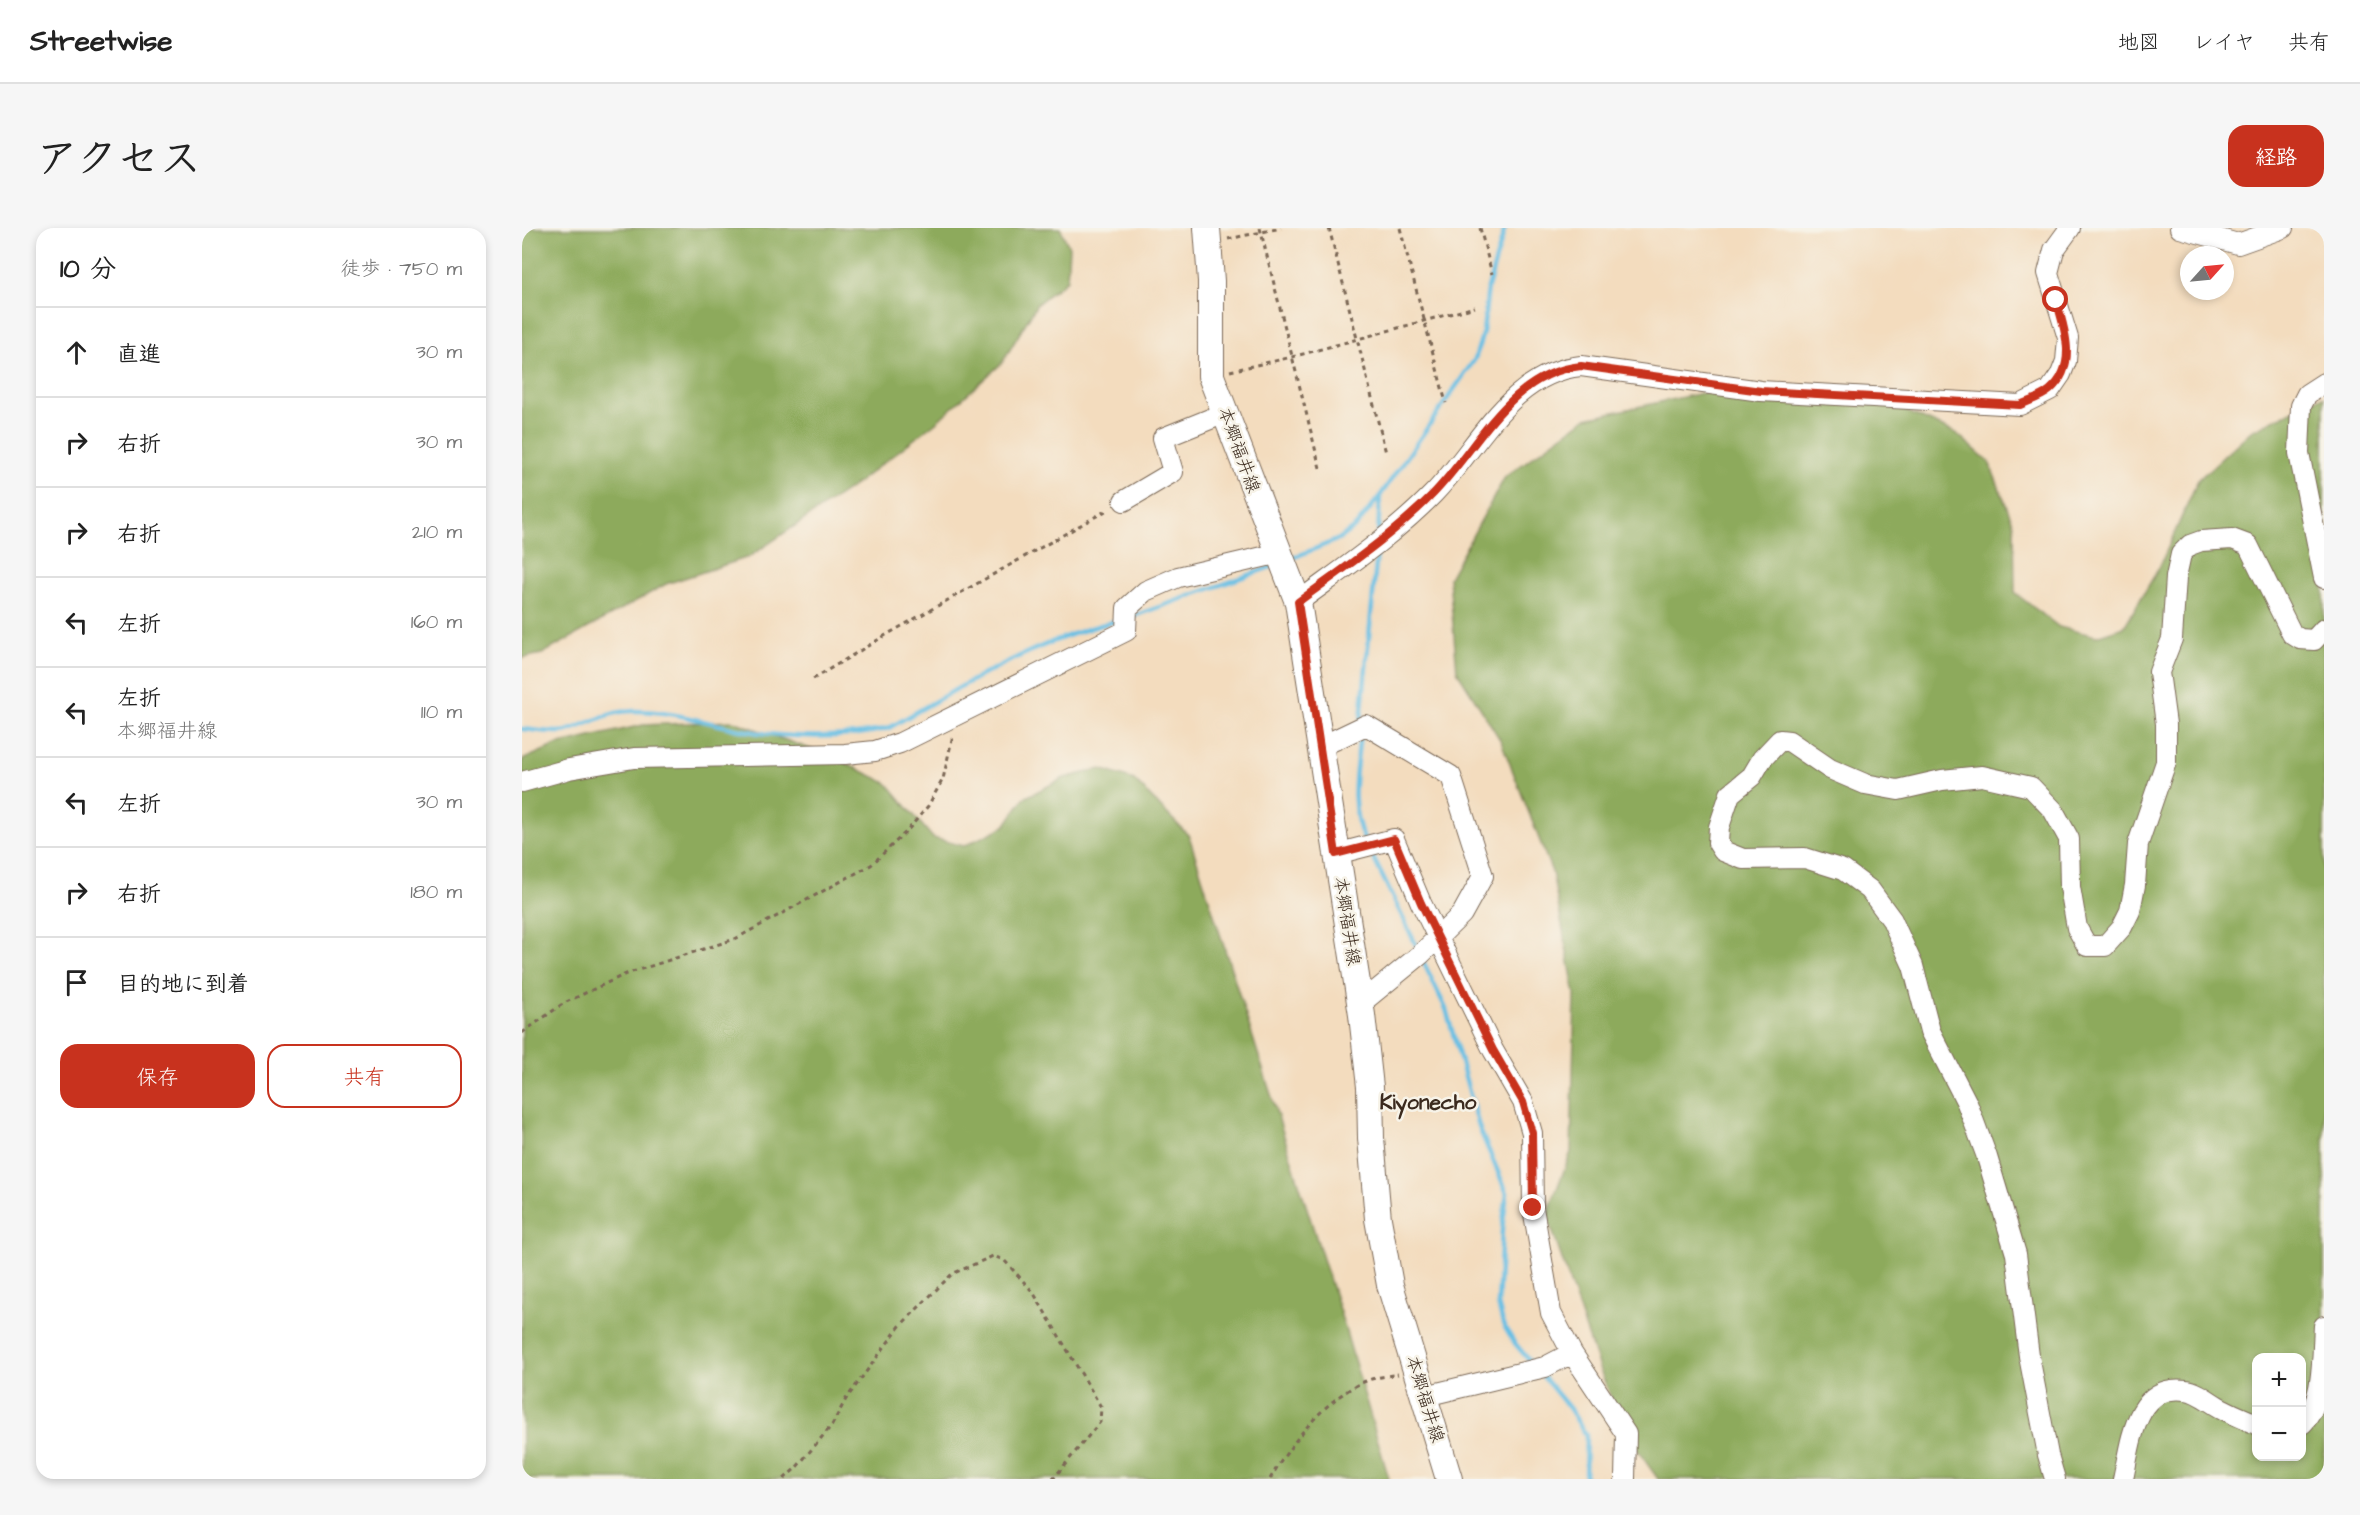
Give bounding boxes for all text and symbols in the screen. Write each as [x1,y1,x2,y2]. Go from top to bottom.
text: Streetwise [30,22,172,61]
text: 地図 [2118,28,2160,57]
text: レイヤ [2193,28,2255,57]
text: 共有 [2288,28,2330,57]
button: 経路 [2228,125,2324,187]
text: アクセス [36,131,201,189]
north arrow [2180,246,2234,300]
text: 10 分 [60,251,116,287]
text: 徒歩 · 750 m [341,255,462,283]
route start [2042,286,2068,312]
icon: ahead [60,336,93,369]
text: 30 m [416,338,462,366]
text: 直進 [117,339,161,370]
street label: 本郷福井線 [1212,403,1266,497]
icon: right [60,426,93,459]
text: 30 m [416,428,462,456]
text: 右折 [117,429,161,460]
icon: right [60,516,93,549]
text: 210 m [412,518,462,546]
text: 右折 [117,519,161,550]
icon: left [60,606,93,639]
text: 160 m [411,608,462,636]
text: 左折 [117,609,161,640]
text: 左折 [117,683,161,714]
icon: left [60,696,93,729]
text: 110 m [421,698,462,726]
text: 本郷福井線 [117,717,217,745]
icon: left [60,786,93,819]
text: 30 m [416,788,462,816]
text: 左折 [117,789,161,820]
street label: 本郷福井線 [1328,875,1366,967]
icon: right [60,876,93,909]
text: 180 m [410,878,462,906]
text: 右折 [117,879,161,910]
icon: arrive [60,966,93,999]
text: 目的地に到着 [117,969,249,1000]
button: 保存 [60,1044,255,1108]
button: 共有 [267,1044,462,1108]
district label: Kiyonecho [1380,1088,1476,1120]
route end [1519,1194,1545,1220]
street label: 本郷福井線 [1400,1352,1450,1446]
map controls [2252,1353,2306,1461]
button: + [2252,1353,2306,1407]
button: − [2252,1407,2306,1461]

